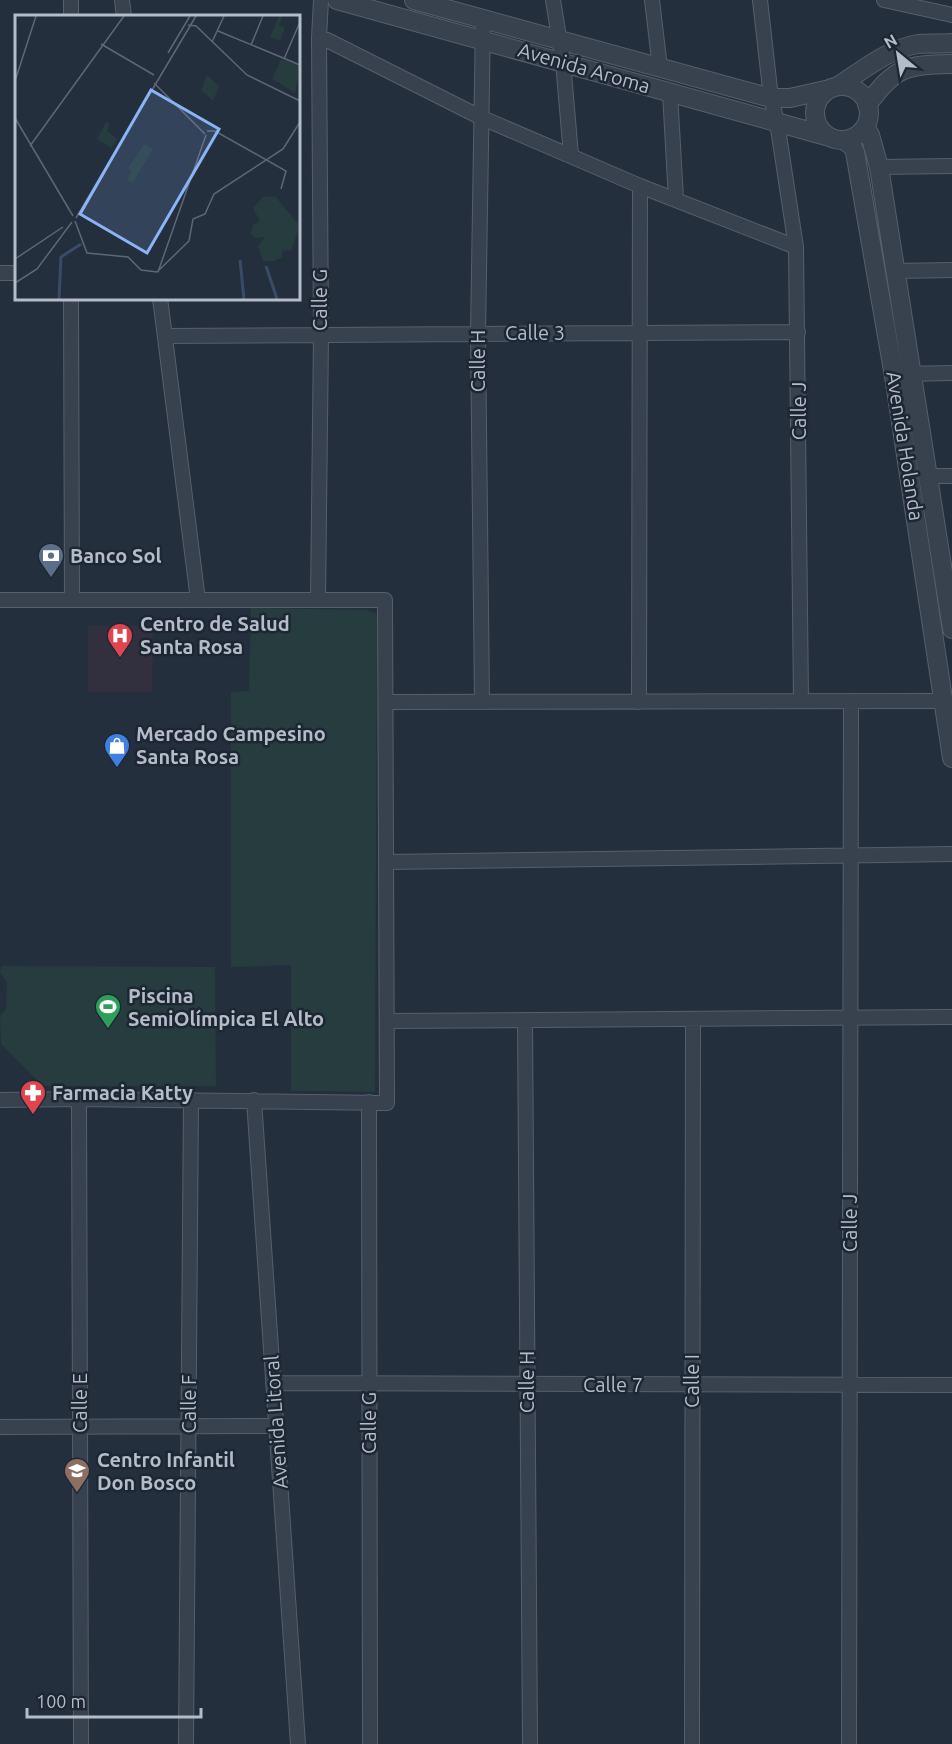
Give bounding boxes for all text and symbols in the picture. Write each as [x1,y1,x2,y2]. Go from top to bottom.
inset map [15,15,300,300]
north arrow [868,24,928,84]
text: N [881,30,900,52]
street label: Avenida Aroma [516,38,653,97]
street label: Calle G [308,269,331,331]
street label: Calle 3 [505,321,565,344]
street label: Calle H [466,330,489,392]
street label: Avenida Holanda [882,370,929,522]
street label: Calle J [787,382,810,440]
bank icon: Banco Sol [36,541,66,579]
place label: Banco Sol [70,544,162,567]
place label: Centro de Salud Santa Rosa [140,612,290,658]
hospital icon: Centro de Salud Santa Rosa [105,621,135,659]
place label: Mercado Campesino Santa Rosa [136,722,326,768]
shop icon: Mercado Campesino Santa Rosa [102,731,132,769]
place label: Piscina SemiOlímpica El Alto [128,984,324,1030]
sports icon: Piscina SemiOlímpica El Alto [93,992,123,1030]
pharmacy icon: Farmacia Katty [18,1078,48,1116]
place label: Farmacia Katty [52,1081,193,1104]
street label: Calle J [838,1194,861,1252]
street label: Calle H [515,1351,538,1413]
street label: Avenida Litoral [259,1354,292,1490]
street label: Calle I [680,1354,703,1408]
street label: Calle E [68,1373,91,1433]
street label: Calle 7 [583,1373,643,1396]
street label: Calle F [177,1374,200,1434]
street label: Calle G [357,1392,380,1454]
place label: Centro Infantil Don Bosco [97,1448,235,1494]
school or university icon: Centro Infantil Don Bosco [62,1456,92,1494]
scale bar [27,1681,201,1719]
text: 100 m [36,1691,86,1711]

